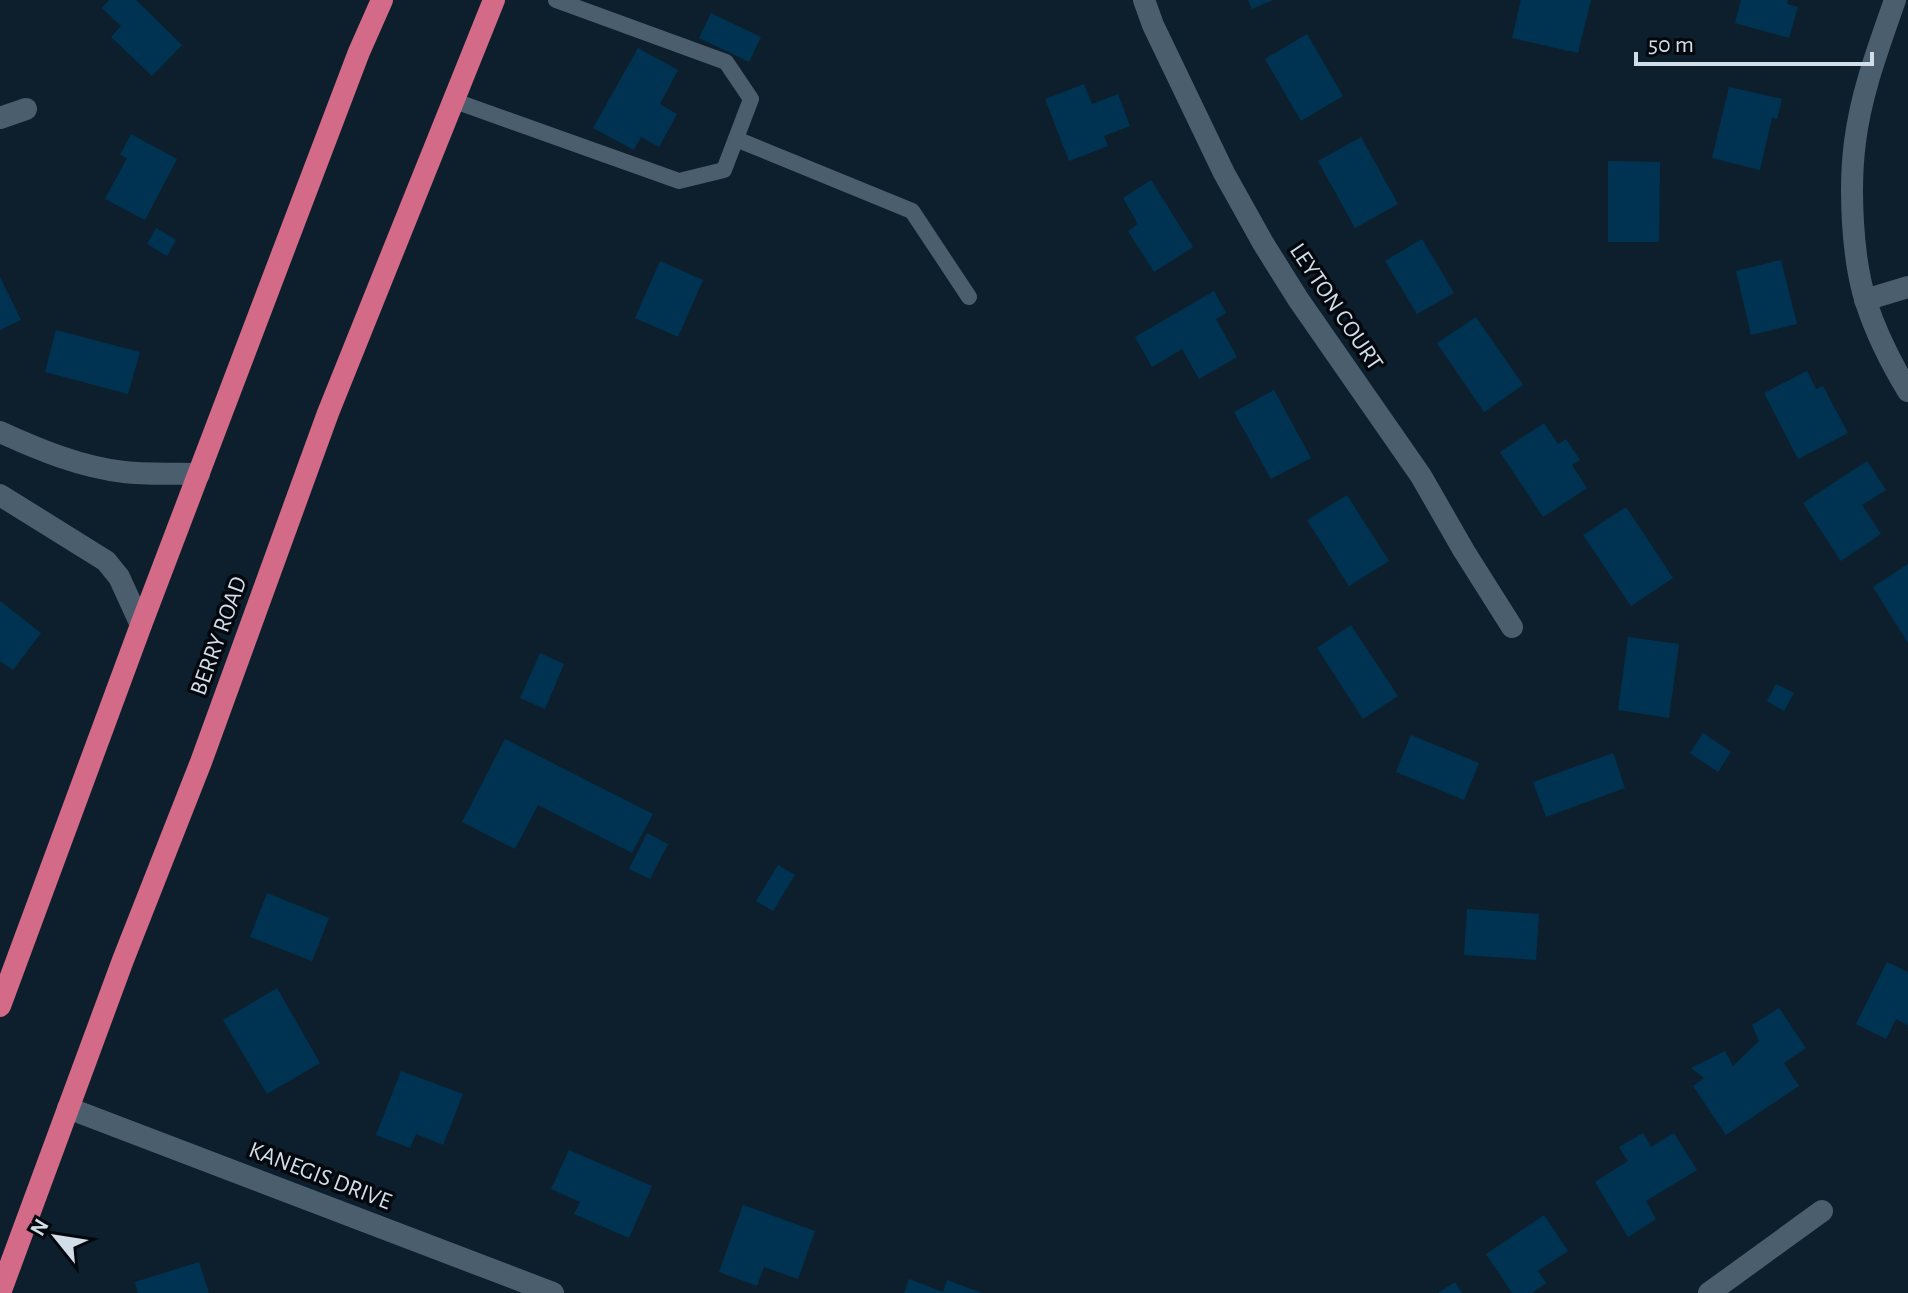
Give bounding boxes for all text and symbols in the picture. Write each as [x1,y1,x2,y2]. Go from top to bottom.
scale bar [1636,16,1872,66]
text: 50 m [1648,33,1694,57]
street label: LEYTON COURT [1285,239,1387,375]
street label: BERRY ROAD [186,573,252,699]
street label: KANEGIS DRIVE [245,1138,395,1214]
north arrow [16,1197,96,1277]
text: N [26,1215,53,1240]

